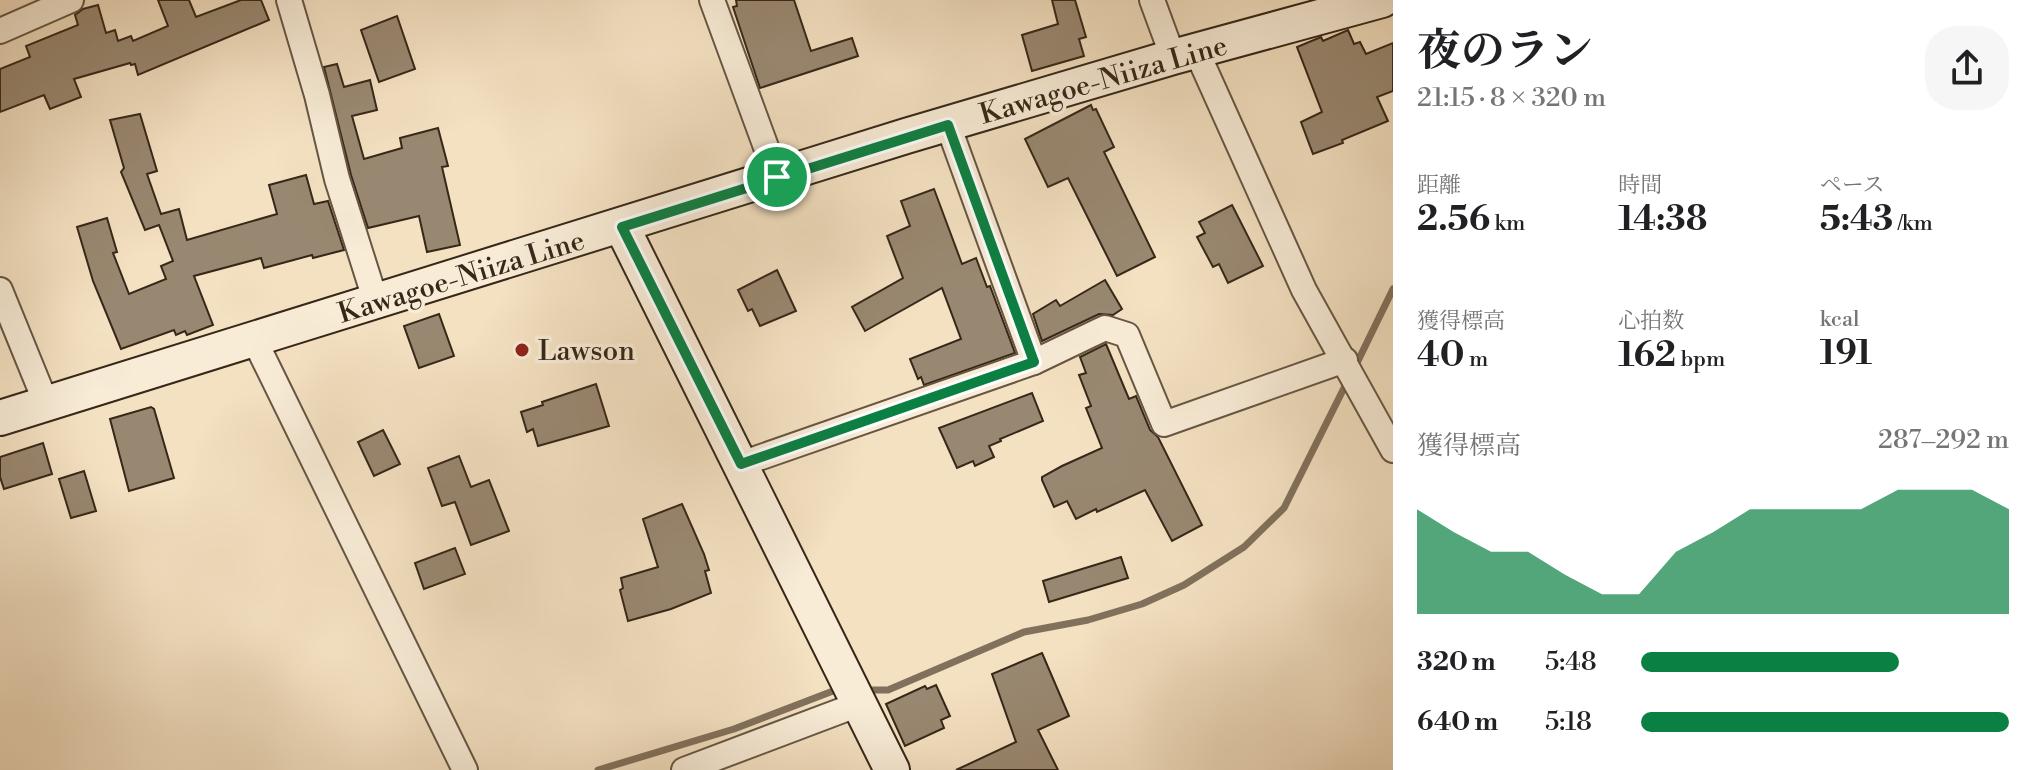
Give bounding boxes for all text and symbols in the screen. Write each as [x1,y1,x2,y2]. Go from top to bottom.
text: 夜のラン [1417,24,1593,79]
button: share [1925,26,2009,110]
street label: Kawagoe-Niiza Line [976,28,1231,133]
text: 21:15 · 8 × 320 m [1417,82,1606,114]
pin [743,143,811,211]
icon: arrive [755,155,799,199]
text: 距離 [1417,172,1461,199]
text: 時間 [1618,172,1662,199]
text: ペース [1820,172,1885,199]
text: 2.56 [1417,199,1490,241]
text: 14:38 [1618,199,1707,241]
text: 5:43 [1820,199,1893,241]
text: km [1490,210,1525,237]
text: /km [1893,210,1933,237]
street label: Kawagoe-Niiza Line [334,223,589,332]
text: kcal [1820,306,1860,333]
text: 獲得標高 [1417,308,1505,335]
text: 心拍数 [1618,308,1684,335]
text: 191 [1820,333,1872,375]
place label: Lawson [538,334,635,369]
text: 40 [1417,335,1465,377]
text: 162 [1618,335,1676,377]
marker: Lawson [513,341,531,359]
text: m [1465,346,1488,373]
text: bpm [1676,346,1725,373]
text: 287–292 m [1878,424,2009,456]
text: 獲得標高 [1417,430,1521,462]
text: 320 m [1417,646,1496,678]
text: 5:48 [1545,646,1597,678]
text: 640 m [1417,706,1498,738]
text: 5:18 [1545,706,1592,738]

